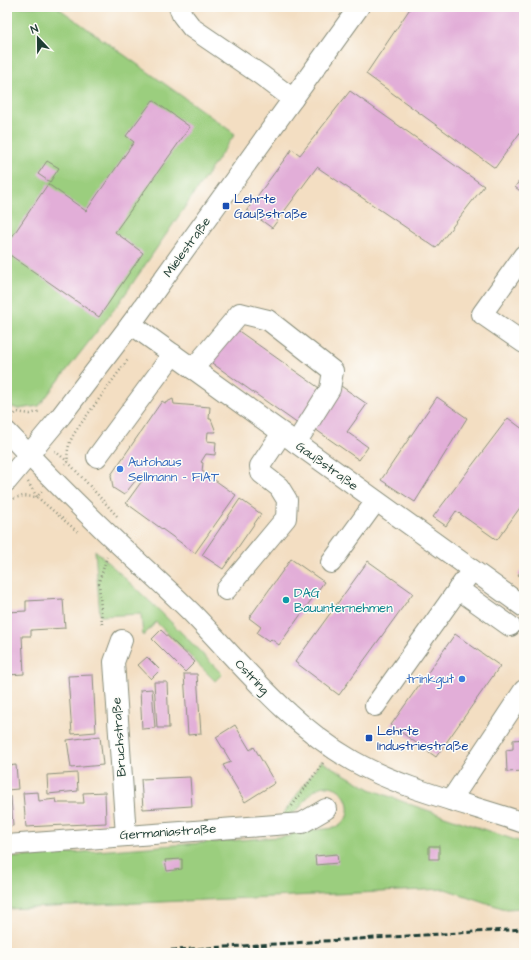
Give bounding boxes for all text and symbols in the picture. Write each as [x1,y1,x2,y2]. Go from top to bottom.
north arrow [18,18,58,58]
text: N [28,21,41,37]
place label: Lehrte Gaußstraße [234,190,307,223]
marker: Lehrte Gaußstraße [221,201,231,211]
street label: Mielestraße [159,213,215,281]
street label: Gaußstraße [292,437,362,495]
place label: Autohaus Sellmann - FIAT [128,453,220,486]
marker: Autohaus Sellmann - FIAT [115,464,125,474]
place label: DAG Bauunternehmen [294,584,393,617]
marker: DAG Bauunternehmen [281,595,291,605]
street label: Ostring [230,655,274,700]
place label: trinkgut [407,670,455,689]
marker: trinkgut [457,674,467,684]
street label: Bruchstraße [107,697,131,777]
place label: Lehrte Industriestraße [377,722,469,755]
marker: Lehrte Industriestraße [364,733,374,743]
street label: Germaniastraße [119,820,217,844]

